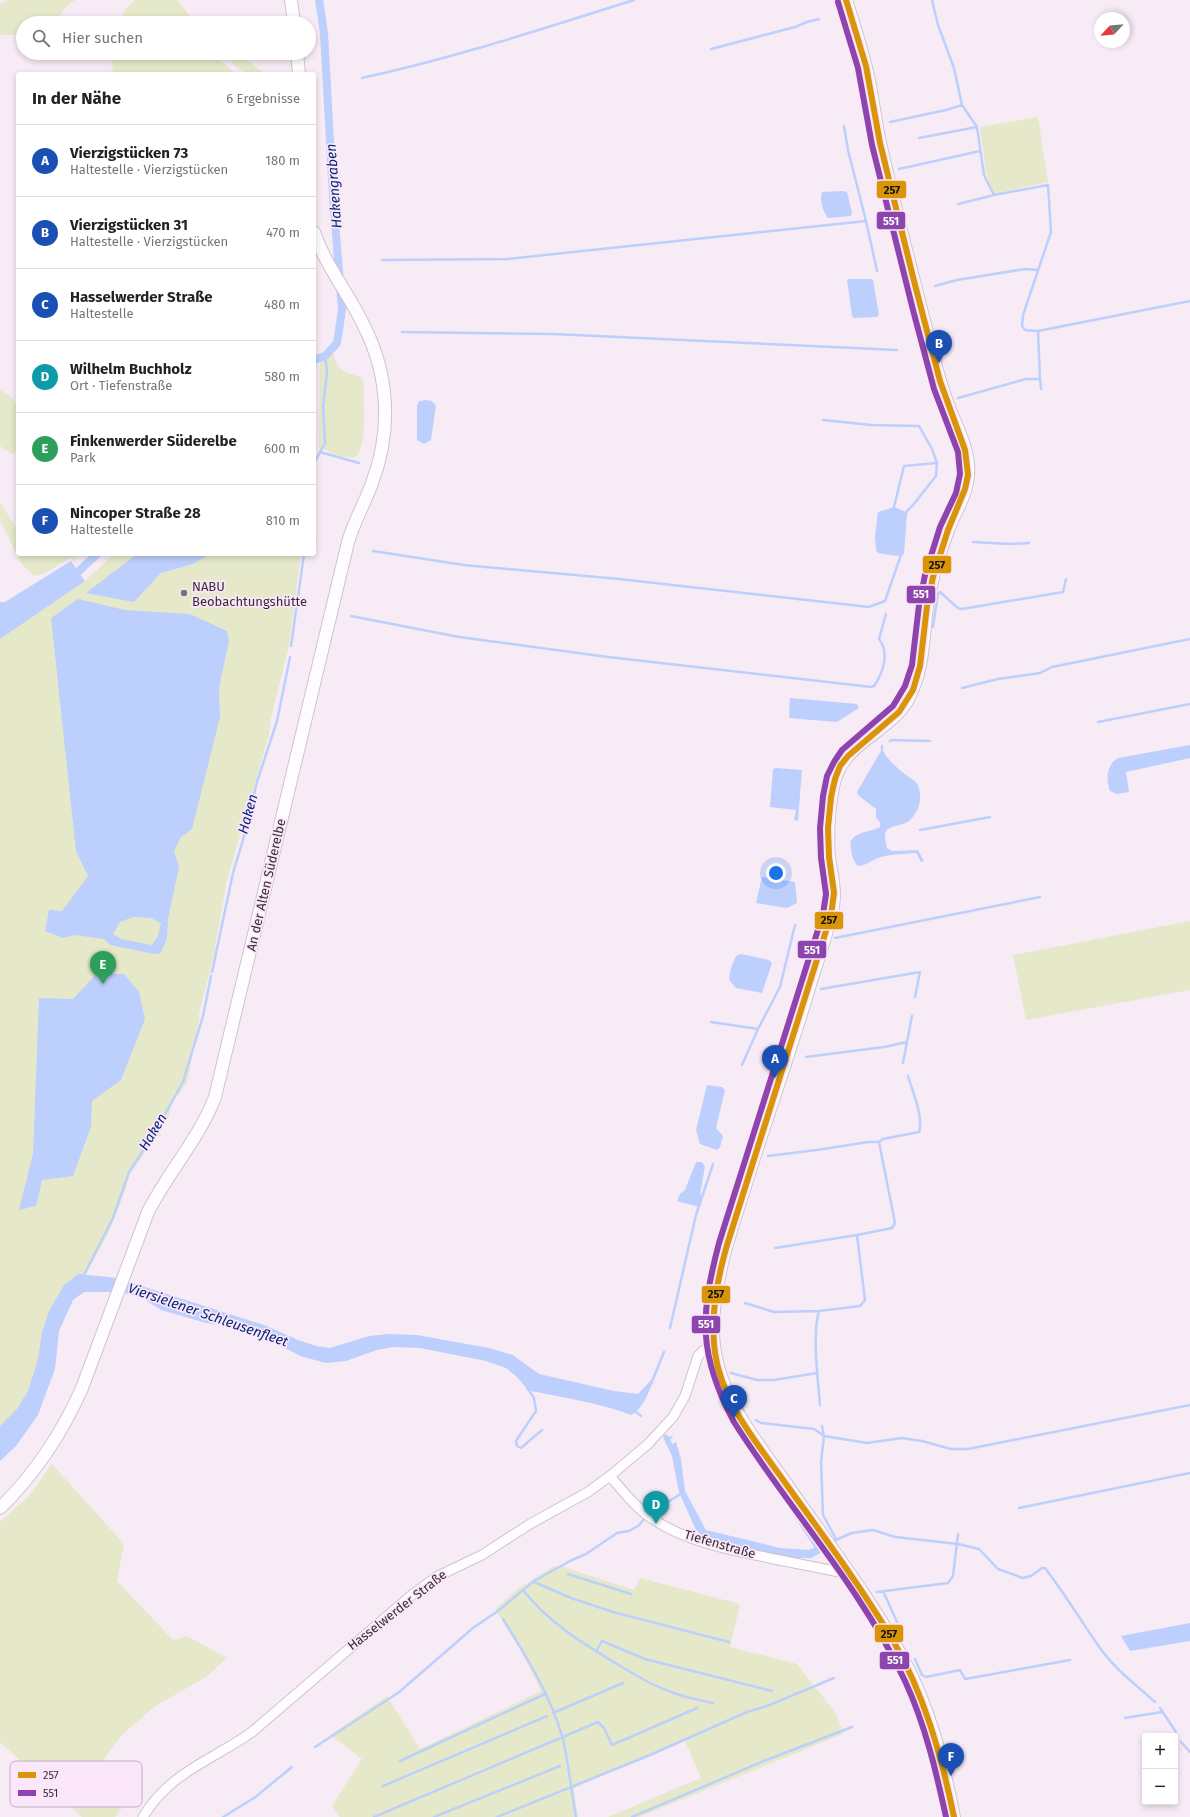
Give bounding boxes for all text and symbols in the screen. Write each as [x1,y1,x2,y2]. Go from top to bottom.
north arrow [1094,12,1130,48]
search box [16,16,316,60]
icon: search [30,27,52,49]
text: Hier suchen [62,29,143,47]
text: In der Nähe [32,88,121,109]
text: 6 Ergebnisse [226,91,300,106]
water label: Hakengraben [323,143,345,229]
text: Vierzigstücken 73 [70,144,188,162]
text: A [41,153,49,168]
text: 180 m [265,153,300,168]
text: Haltestelle · Vierzigstücken [70,162,228,177]
line badge: 257 [876,180,907,199]
text: 257 [884,184,900,197]
line badge: 551 [876,211,906,230]
text: 551 [883,215,899,228]
text: Vierzigstücken 31 [70,216,188,234]
text: B [41,225,49,240]
text: 470 m [266,225,300,240]
text: Haltestelle · Vierzigstücken [70,234,228,249]
text: Hasselwerder Straße [70,288,213,306]
text: C [41,297,49,312]
text: 480 m [264,297,300,312]
text: Haltestelle [70,306,133,321]
pin: B [926,330,952,363]
text: Wilhelm Buchholz [70,360,192,378]
text: D [41,369,49,384]
text: 580 m [264,369,300,384]
text: Ort · Tiefenstraße [70,378,172,393]
text: Finkenwerder Süderelbe [70,432,237,450]
text: E [42,441,48,456]
text: 600 m [264,441,300,456]
text: Park [70,450,96,465]
text: Nincoper Straße 28 [70,504,201,522]
text: F [42,513,48,528]
text: 810 m [266,513,300,528]
text: Haltestelle [70,522,133,537]
line badge: 257 [922,555,952,574]
text: 257 [929,559,945,572]
place label: NABU Beobachtungshütte [192,579,307,609]
line badge: 551 [906,585,936,604]
marker: NABU Beobachtungshütte [179,588,189,598]
text: 551 [913,588,929,601]
water label: Haken [235,792,261,836]
street label: An der Alten Süderelbe [243,817,289,953]
your location [766,863,786,883]
line badge: 257 [814,911,844,930]
text: 257 [821,914,837,927]
line badge: 551 [797,940,827,959]
text: 551 [804,944,820,957]
pin: E [90,951,116,984]
pin: A [762,1045,788,1078]
water label: Haken [135,1110,171,1154]
water label: Viersielener Schleusenfleet [126,1280,290,1350]
line badge: 257 [701,1285,731,1304]
text: 257 [708,1288,724,1301]
line badge: 551 [691,1315,721,1334]
text: 551 [698,1318,714,1331]
pin: C [721,1385,747,1418]
pin: D [643,1491,669,1524]
street label: Tiefenstraße [683,1527,757,1561]
street label: Hasselwerder Straße [345,1567,449,1653]
line badge: 257 [874,1624,904,1643]
text: 257 [881,1628,897,1641]
line badge: 551 [879,1651,910,1670]
text: 551 [887,1654,903,1667]
map controls [1142,1733,1178,1805]
button: + [1142,1733,1178,1769]
pin: F [938,1743,964,1776]
legend [10,1761,142,1807]
text: 257 [43,1769,59,1782]
button: − [1142,1769,1178,1805]
text: 551 [43,1787,58,1800]

